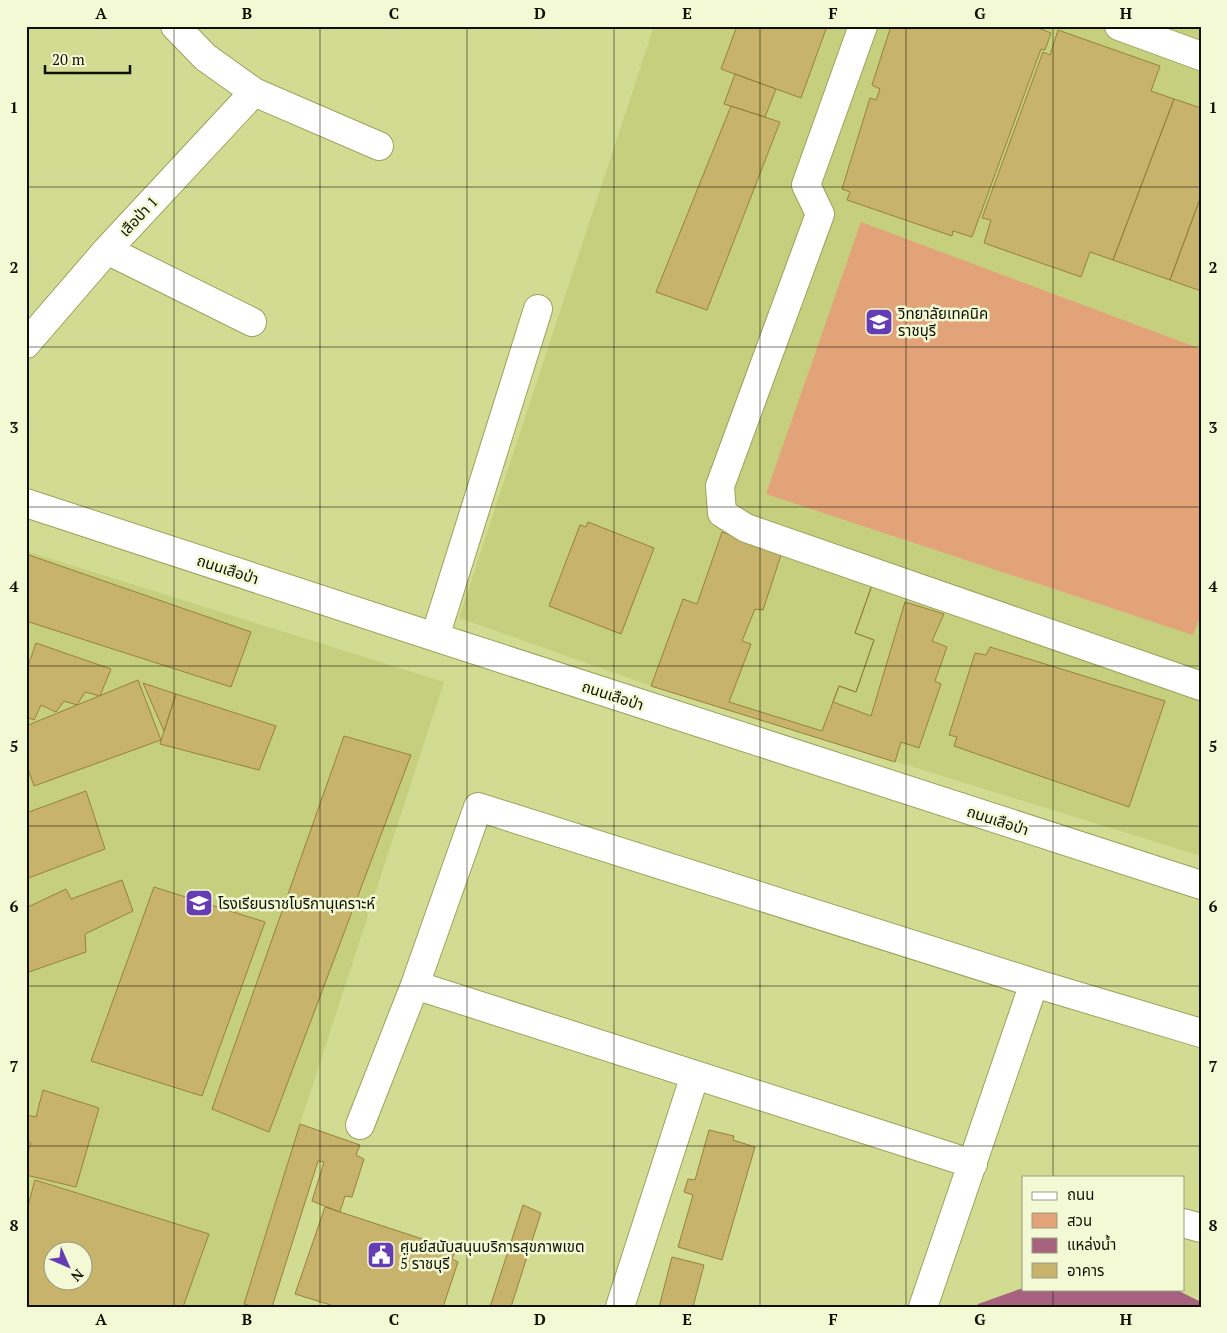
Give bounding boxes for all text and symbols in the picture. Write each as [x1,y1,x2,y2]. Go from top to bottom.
text: A [95,2,107,24]
text: B [242,2,252,24]
text: C [389,2,399,24]
text: D [534,2,546,24]
text: E [682,2,692,24]
text: F [828,2,838,24]
text: G [974,2,986,24]
text: H [1120,2,1132,24]
scale bar [45,42,130,74]
text: 20 m [52,49,85,69]
text: 1 [9,96,19,118]
text: 1 [1208,96,1218,118]
street label: เสือป่า 1 [114,192,162,240]
text: 2 [9,256,19,278]
text: 2 [1208,256,1218,278]
place label: วิทยาลัยเทคนิค ราชบุรี [898,303,988,340]
school or university icon: วิทยาลัยเทคนิค ราชบุรี [864,307,894,337]
text: 3 [9,416,19,438]
text: 3 [1208,416,1218,438]
street label: ถนนเสือป่า [194,550,262,588]
text: 4 [9,575,19,597]
text: 4 [1208,575,1218,597]
street label: ถนนเสือป่า [579,676,647,714]
text: 5 [9,735,19,757]
text: 5 [1208,735,1218,757]
street label: ถนนเสือป่า [964,801,1032,839]
school or university icon: โรงเรียนราชโบริกานุเคราะห์ [184,888,214,918]
place label: โรงเรียนราชโบริกานุเคราะห์ [218,893,375,913]
text: 6 [9,895,19,917]
text: 6 [1208,895,1218,917]
text: 7 [9,1055,19,1077]
text: 7 [1208,1055,1218,1077]
legend [1022,1176,1184,1290]
text: ถนน [1067,1184,1094,1204]
text: สวน [1067,1210,1092,1230]
text: 8 [9,1214,19,1236]
text: 8 [1208,1214,1218,1236]
text: แหล่งน้ำ [1067,1234,1116,1254]
place label: ศูนย์สนับสนุนบริการสุขภาพเขต 5 ราชบุรี [400,1236,584,1273]
north arrow [42,1240,92,1290]
public building icon: ศูนย์สนับสนุนบริการสุขภาพเขต 5 ราชบุรี [366,1240,396,1270]
text: อาคาร [1067,1260,1104,1280]
text: N [67,1265,88,1286]
text: A [95,1308,107,1330]
text: B [242,1308,252,1330]
text: C [389,1308,399,1330]
text: D [534,1308,546,1330]
text: E [682,1308,692,1330]
text: F [828,1308,838,1330]
text: G [974,1308,986,1330]
text: H [1120,1308,1132,1330]

